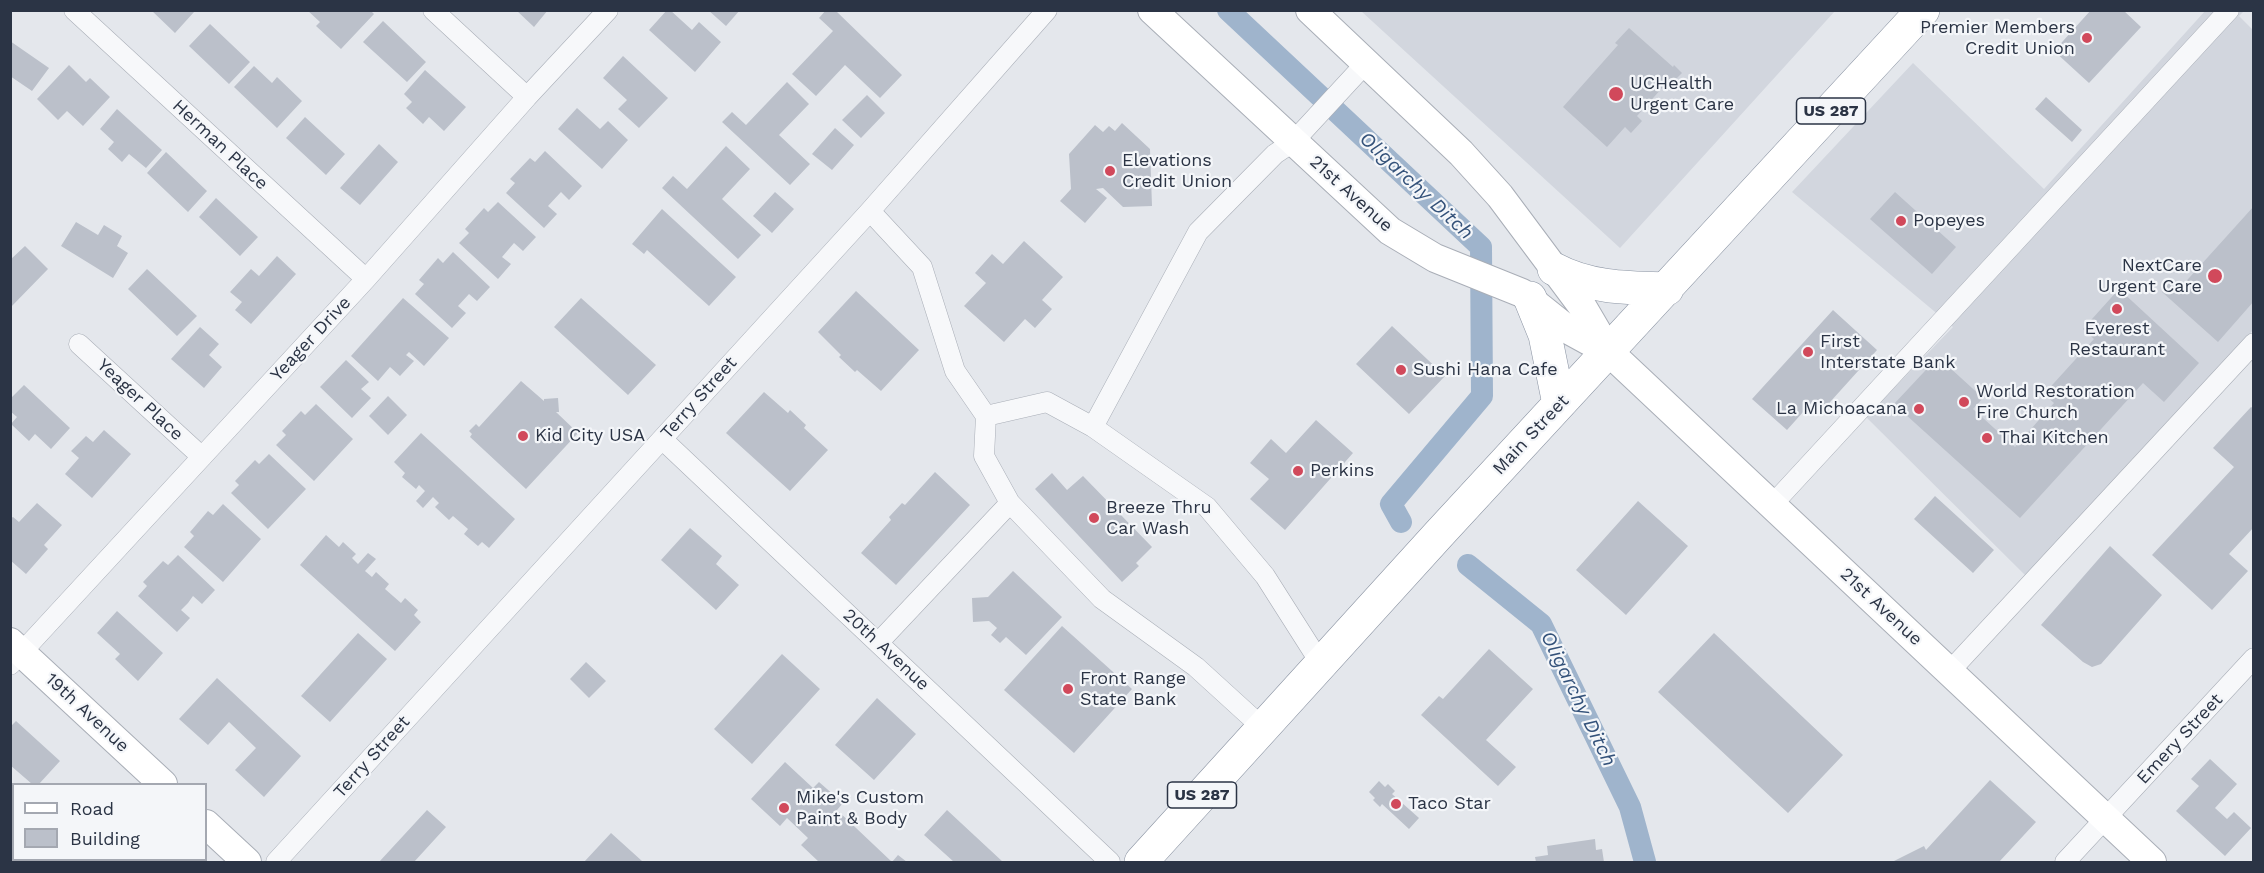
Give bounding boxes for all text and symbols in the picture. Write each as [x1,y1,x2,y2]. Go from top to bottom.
place label: Premier Members Credit Union [1920,17,2075,60]
marker: Premier Members Credit Union [2080,31,2094,45]
place label: UCHealth Urgent Care [1630,73,1734,116]
marker: UCHealth Urgent Care [1607,85,1625,103]
street label: Herman Place [168,95,272,195]
road number: US 287 [1796,98,1866,124]
water label: Oligarchy Ditch [1354,127,1478,245]
place label: Elevations Credit Union [1122,150,1232,192]
street label: 21st Avenue [1305,151,1397,237]
marker: Elevations Credit Union [1103,164,1117,178]
place label: Popeyes [1913,210,1985,232]
marker: Popeyes [1894,214,1908,228]
place label: NextCare Urgent Care [2098,255,2202,298]
marker: NextCare Urgent Care [2206,267,2224,285]
street label: Yeager Drive [266,292,356,386]
marker: Everest Restaurant [2110,302,2124,316]
place label: Everest Restaurant [2069,318,2165,360]
place label: First Interstate Bank [1820,331,1955,374]
marker: First Interstate Bank [1801,345,1815,359]
street label: Terry Street [656,352,742,444]
street label: Yeager Place [92,355,188,445]
place label: Sushi Hana Cafe [1413,359,1558,381]
marker: Sushi Hana Cafe [1394,363,1408,377]
place label: World Restoration Fire Church [1976,381,2135,424]
street label: Main Street [1488,390,1574,480]
marker: World Restoration Fire Church [1957,395,1971,409]
place label: La Michoacana [1776,398,1907,420]
marker: La Michoacana [1912,402,1926,416]
place label: Kid City USA [535,425,645,447]
place label: Thai Kitchen [1999,427,2109,449]
marker: Kid City USA [516,429,530,443]
marker: Thai Kitchen [1980,431,1994,445]
place label: Perkins [1310,460,1374,482]
marker: Perkins [1291,464,1305,478]
place label: Breeze Thru Car Wash [1106,497,1212,540]
marker: Breeze Thru Car Wash [1087,511,1101,525]
street label: 21st Avenue [1835,564,1927,650]
street label: 20th Avenue [838,605,934,695]
water label: Oligarchy Ditch [1535,628,1621,770]
place label: Front Range State Bank [1080,668,1186,710]
street label: 19th Avenue [41,669,133,757]
marker: Front Range State Bank [1061,682,1075,696]
street label: Emery Street [2133,689,2227,789]
street label: Terry Street [329,711,415,803]
road number: US 287 [1168,782,1236,808]
legend [12,783,207,861]
place label: Mike's Custom Paint & Body [796,787,924,830]
place label: Taco Star [1408,793,1491,815]
marker: Taco Star [1389,797,1403,811]
text: Road [70,798,114,819]
marker: Mike's Custom Paint & Body [777,801,791,815]
text: Building [70,828,140,849]

